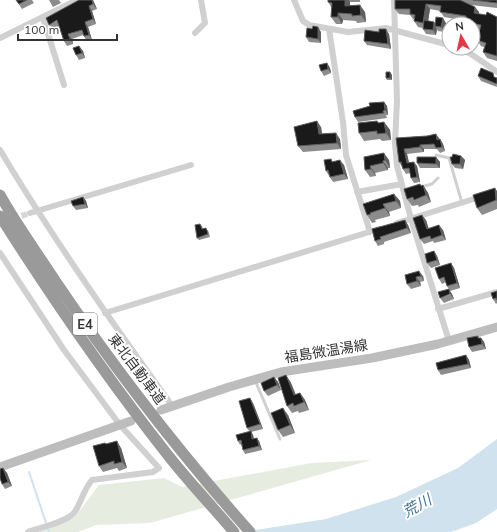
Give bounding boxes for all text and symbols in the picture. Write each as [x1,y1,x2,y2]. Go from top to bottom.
scale bar [18,16,117,42]
north arrow [441,16,481,56]
text: N [454,19,465,34]
text: 100 m [24,22,59,37]
road number: E4 [73,313,97,335]
street label: 東北自動車道 [105,330,169,408]
street label: 福島微温湯線 [283,336,369,366]
water label: 荒川 [399,489,436,521]

